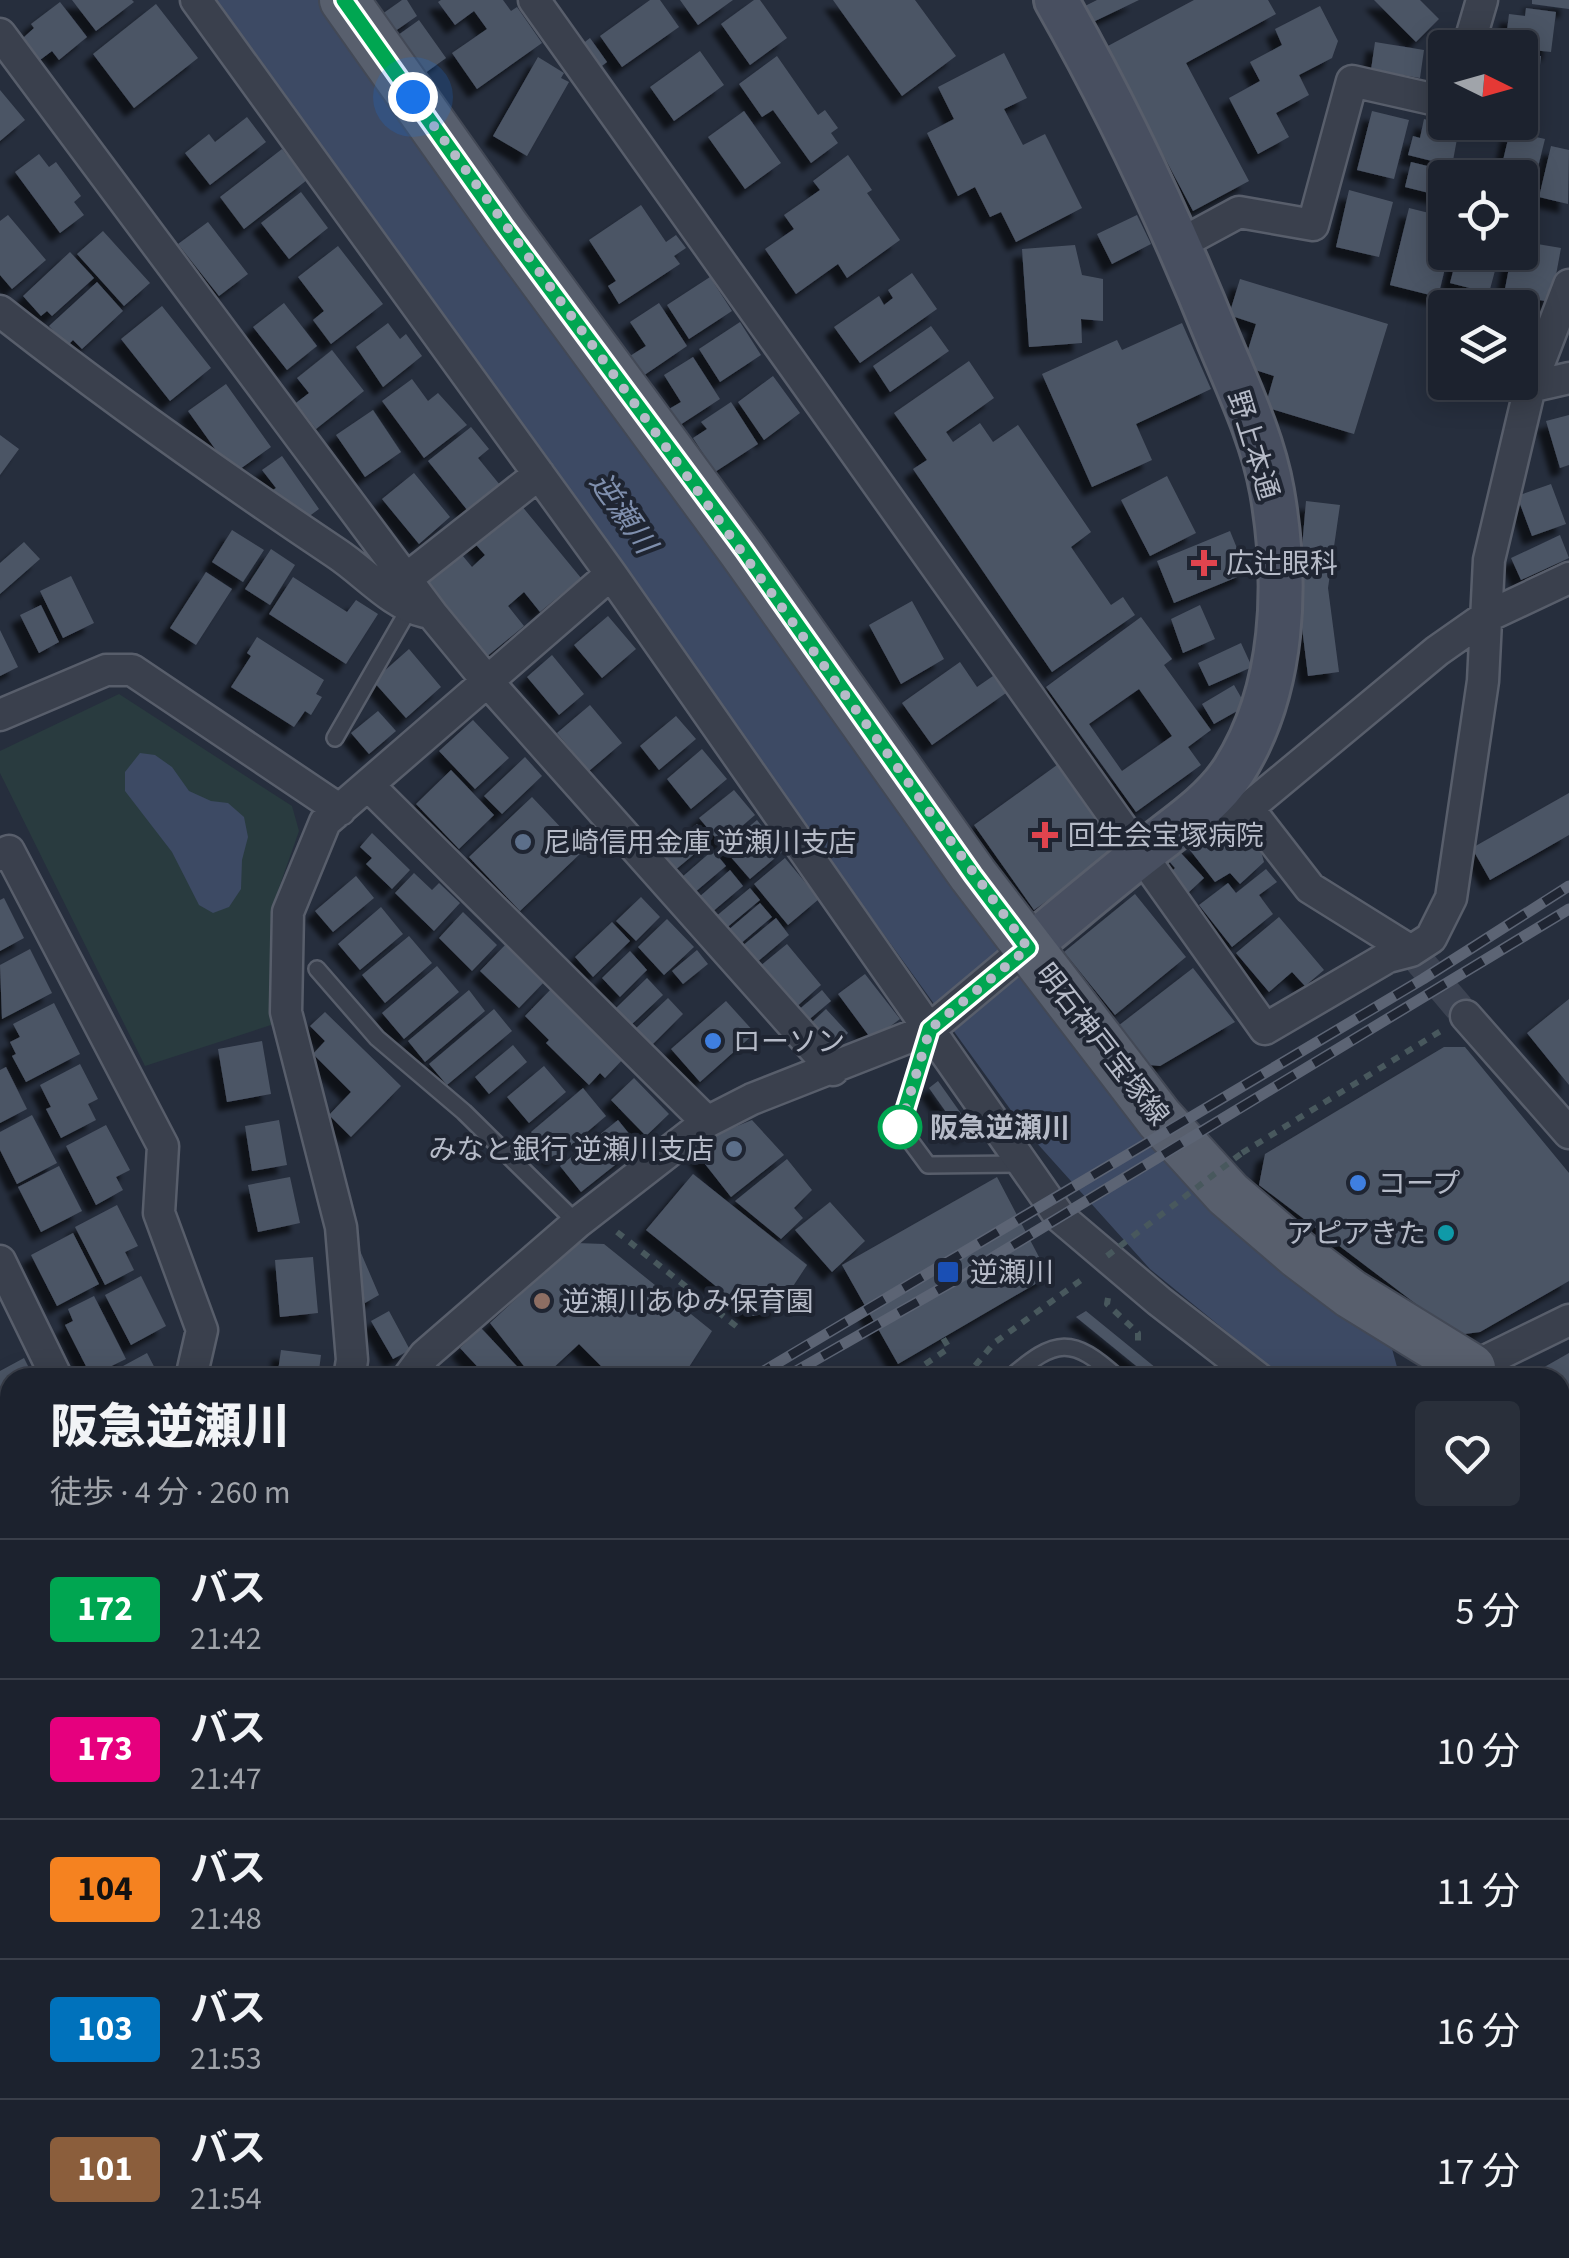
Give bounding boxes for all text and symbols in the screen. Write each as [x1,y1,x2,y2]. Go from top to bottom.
north arrow [1428,30,1538,140]
map controls [1428,30,1538,400]
your location [388,72,438,122]
button: locate [1428,160,1538,270]
button: layers [1428,290,1538,400]
street label: 野上本通 [1218,386,1289,505]
water label: 逆瀬川 [579,464,668,565]
place label: 広辻眼科 [1226,544,1338,584]
marker: 広辻眼科 [1191,550,1217,576]
place label: 回生会宝塚病院 [1068,816,1264,856]
marker: 回生会宝塚病院 [1032,822,1058,848]
place label: 尼崎信用金庫 逆瀬川支店 [543,823,857,863]
marker: 尼崎信用金庫 逆瀬川支店 [512,831,534,853]
street label: 明石神戸宝塚線 [1026,955,1178,1134]
place label: ローソン [733,1022,845,1062]
marker: ローソン [702,1030,724,1052]
marker: 阪急逆瀬川 [879,1106,921,1148]
place label: 阪急逆瀬川 [930,1108,1070,1148]
place label: みなと銀行 逆瀬川支店 [428,1130,714,1170]
marker: みなと銀行 逆瀬川支店 [723,1138,745,1160]
place label: コープ [1378,1164,1460,1204]
marker: コープ [1347,1172,1369,1194]
place label: アピアきた [1286,1214,1426,1254]
marker: アピアきた [1435,1222,1457,1244]
place label: 逆瀬川 [970,1253,1054,1293]
marker: 逆瀬川 [935,1259,961,1285]
place label: 逆瀬川あゆみ保育園 [562,1282,814,1322]
marker: 逆瀬川あゆみ保育園 [531,1290,553,1312]
text: 阪急逆瀬川 [50,1394,290,1462]
button: heart [1415,1401,1520,1506]
text: 徒歩 · 4 分 · 260 m [50,1470,290,1516]
text: バス [190,1562,266,1616]
text: 172 [77,1584,133,1634]
text: 5 分 [1456,1585,1520,1639]
text: 21:42 [190,1616,262,1662]
text: バス [190,1702,266,1756]
text: 173 [77,1724,133,1774]
text: 10 分 [1437,1725,1520,1779]
text: 21:47 [190,1756,262,1802]
text: バス [190,1842,266,1896]
text: 104 [77,1864,133,1914]
text: 11 分 [1437,1865,1520,1919]
text: 21:48 [190,1896,262,1942]
text: バス [190,1982,266,2036]
text: 103 [77,2004,133,2054]
text: 16 分 [1437,2005,1520,2059]
text: 21:53 [190,2036,262,2082]
text: バス [190,2122,266,2176]
text: 101 [77,2144,133,2194]
text: 17 分 [1437,2145,1520,2199]
text: 21:54 [190,2176,262,2222]

